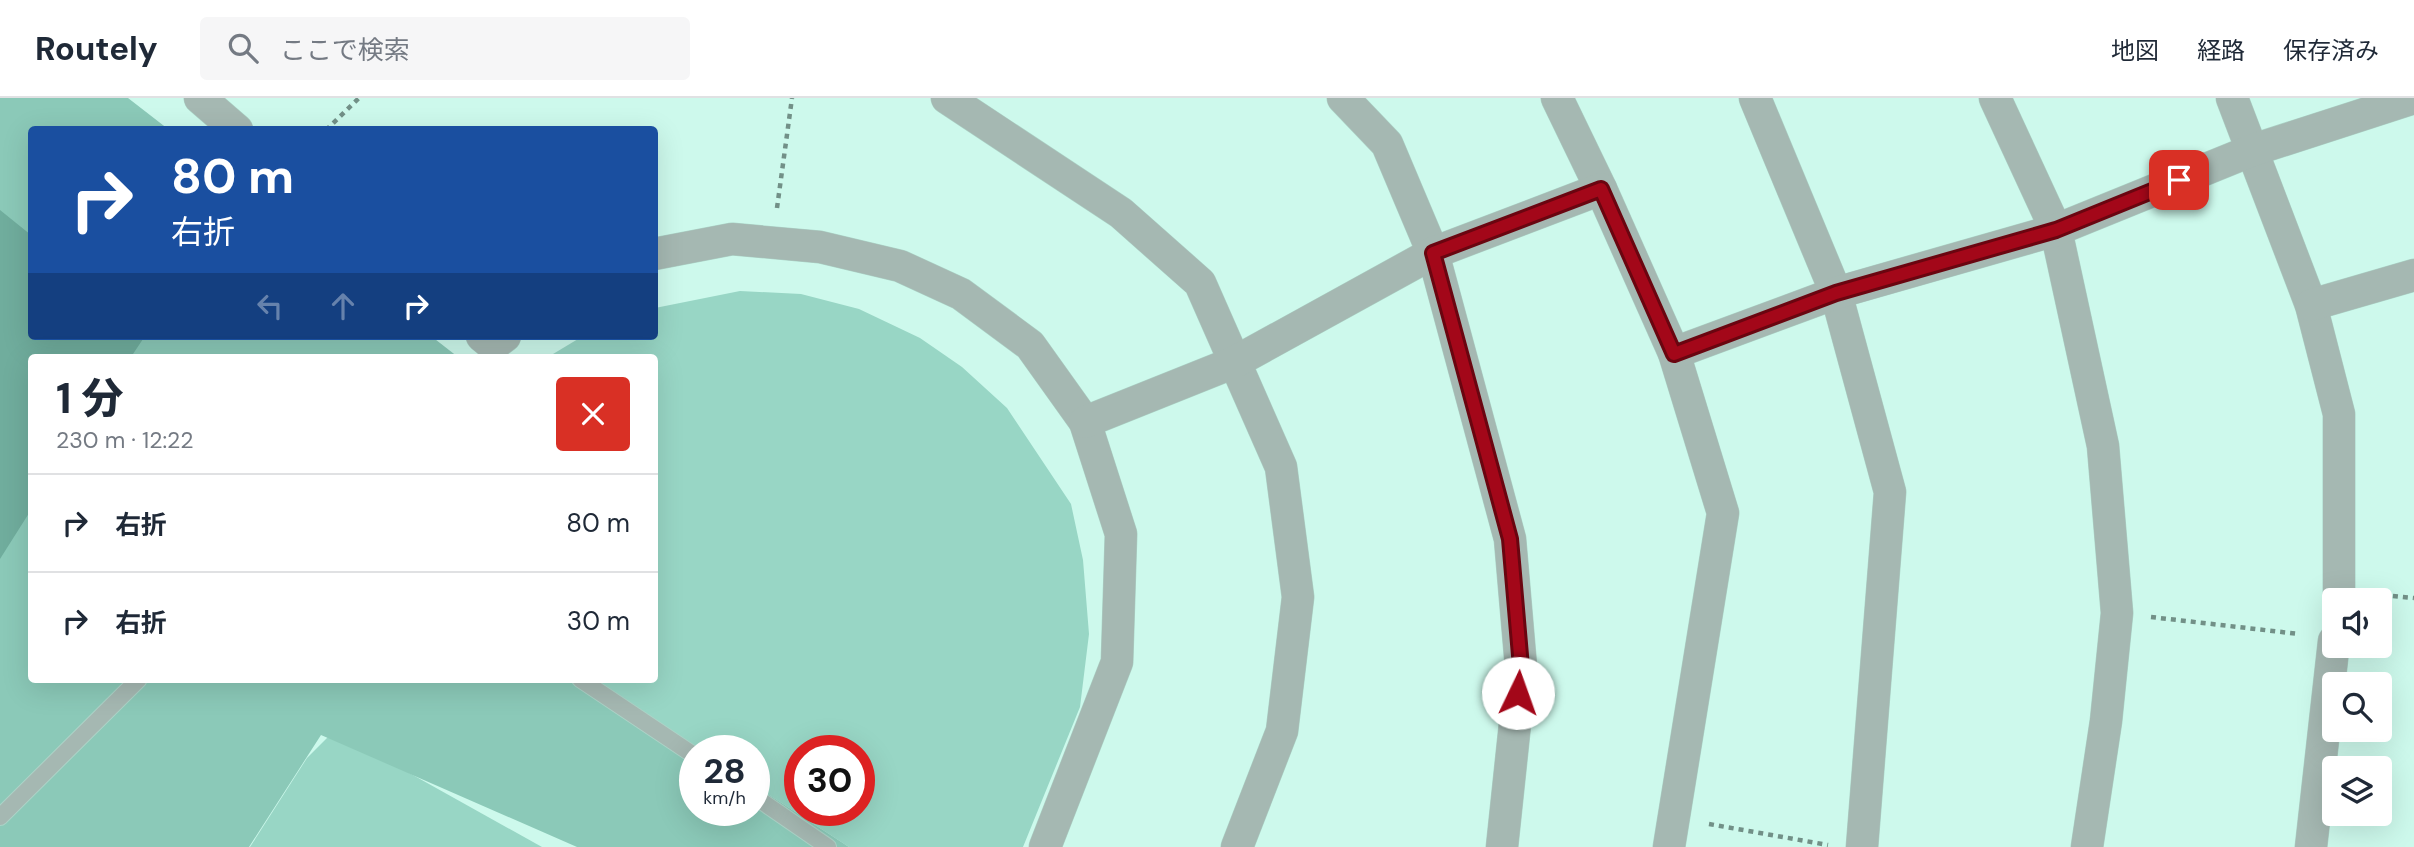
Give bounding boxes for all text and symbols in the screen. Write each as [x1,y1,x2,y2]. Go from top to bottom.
search box [200,17,690,80]
text: Routely [35,27,158,70]
icon: search [224,29,262,67]
text: ここで検索 [280,33,410,67]
text: 地図 [2111,35,2159,66]
text: 経路 [2197,35,2245,66]
text: 保存済み [2283,35,2379,66]
text: 80 m [171,144,294,208]
pin [2149,150,2209,210]
icon: right [56,154,147,245]
icon: arrive [2160,161,2198,199]
text: 右折 [171,211,235,253]
icon: left [251,287,289,325]
icon: ahead [324,287,362,325]
icon: right [397,287,435,325]
text: 1 分 [56,371,123,426]
button: close [556,377,630,451]
text: 230 m · 12:22 [56,425,194,455]
icon: right [56,504,94,542]
text: 80 m [566,506,630,540]
text: 右折 [115,508,167,542]
map controls [2322,588,2392,826]
button: sound [2322,588,2392,658]
icon: right [56,602,94,640]
text: 30 m [567,604,630,638]
text: 右折 [115,606,167,640]
position arrow [1481,656,1555,730]
button: search [2322,672,2392,742]
speed limit sign: 30 [784,735,875,826]
text: 28 [703,748,746,794]
button: layers [2322,756,2392,826]
text: km/h [703,786,746,810]

